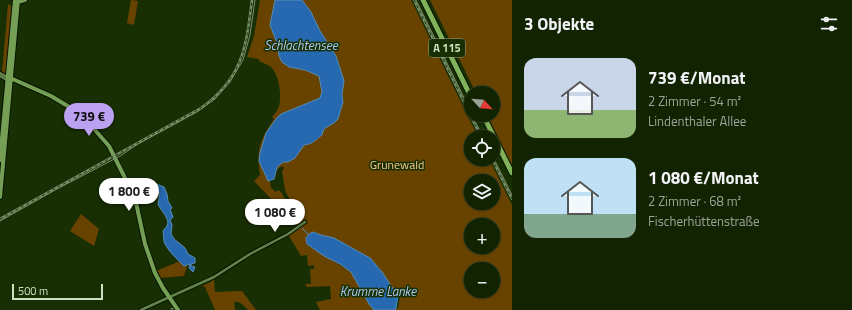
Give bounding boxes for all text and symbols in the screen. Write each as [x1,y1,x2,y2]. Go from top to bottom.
text: 3 Objekte [524,11,594,37]
icon: filters [818,13,840,35]
water label: Schlachtensee [264,35,339,55]
road number: A 115 [429,39,465,57]
text: 739 €/Monat [648,65,746,91]
icon: home [556,74,604,122]
north arrow [464,86,500,122]
map controls [464,86,500,298]
text: 2 Zimmer · 54 m² [648,91,741,111]
pin: 739 € [61,103,117,137]
text: 739 € [73,106,105,126]
text: Lindenthaler Allee [648,111,746,131]
button: locate [464,130,500,166]
park label: Grunewald [370,155,424,174]
text: 1 080 €/Monat [648,165,759,191]
button: layers [464,174,500,210]
icon: home [556,174,604,222]
pin: 1 800 € [92,178,166,212]
text: 1 800 € [108,181,150,201]
text: 2 Zimmer · 68 m² [648,191,741,211]
pin: 1 080 € [238,199,312,233]
text: 1 080 € [254,202,296,222]
text: Fischerhüttenstraße [648,211,760,231]
button: + [464,218,500,254]
button: − [464,262,500,298]
water label: Krumme Lanke [340,281,417,301]
scale bar [12,282,103,301]
text: 500 m [18,283,48,299]

